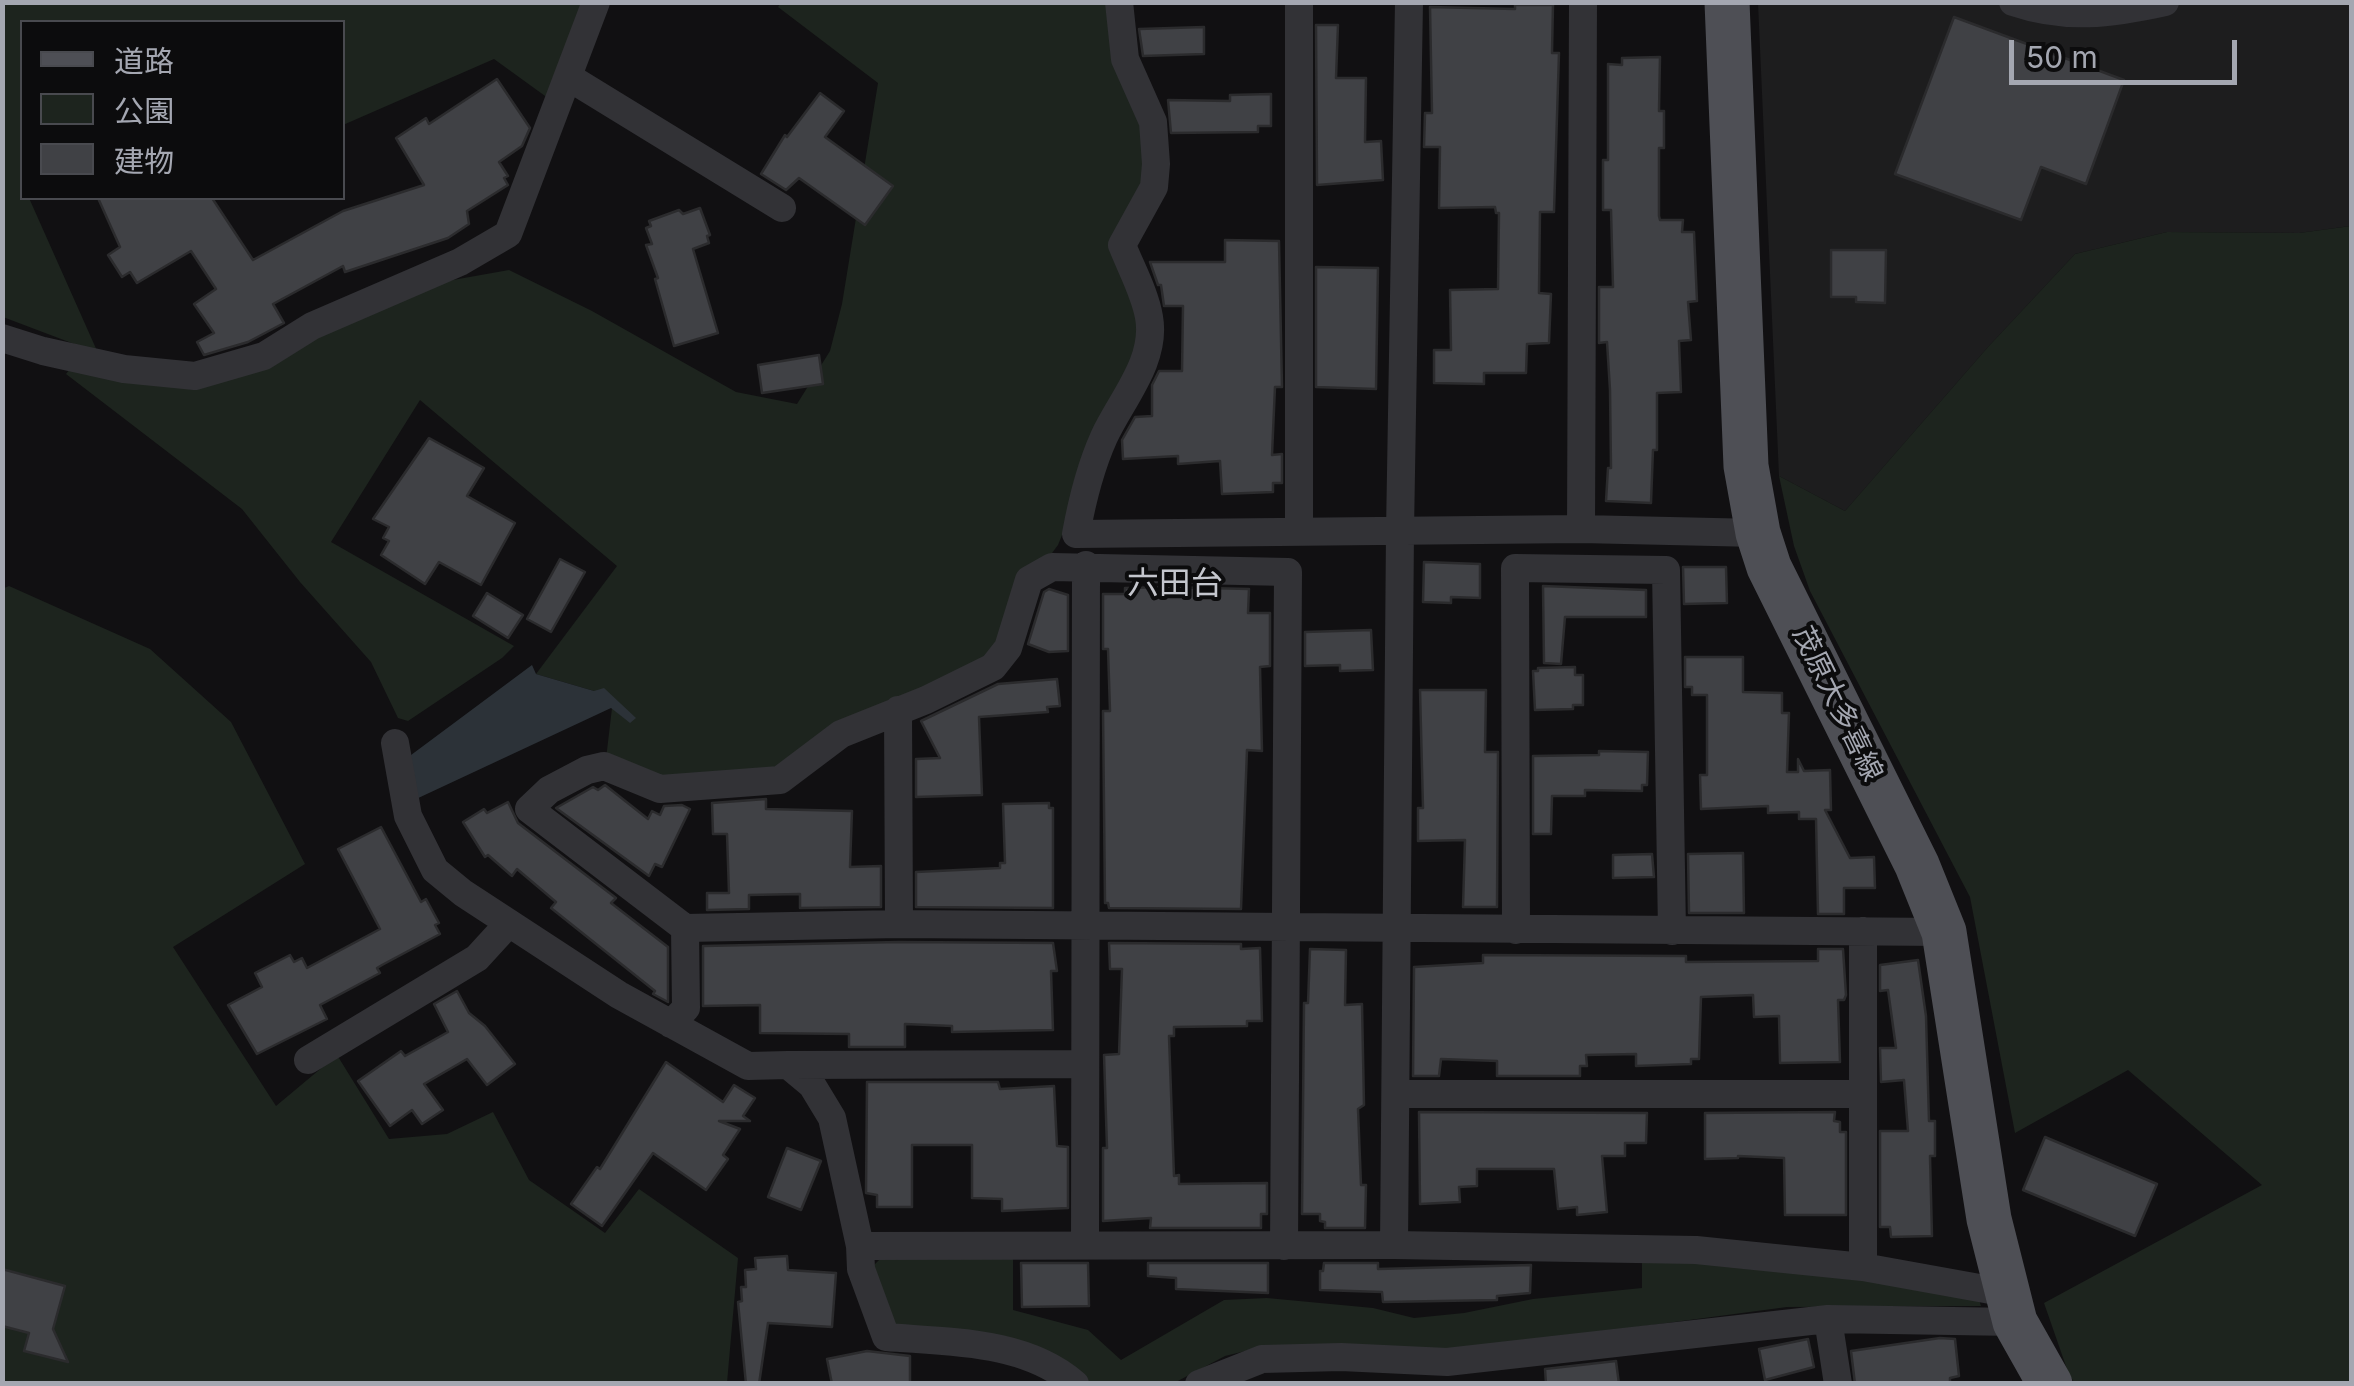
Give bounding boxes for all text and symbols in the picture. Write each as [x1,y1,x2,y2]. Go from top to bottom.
legend [20,20,345,200]
scale bar [2014,20,2242,82]
text: 50 m [2026,39,2098,75]
text: 道路 [114,43,174,79]
text: 公園 [114,93,174,129]
text: 建物 [114,143,174,179]
district label: 六田台 [1127,565,1223,603]
street label: 茂原大多喜線 [1785,621,1889,787]

